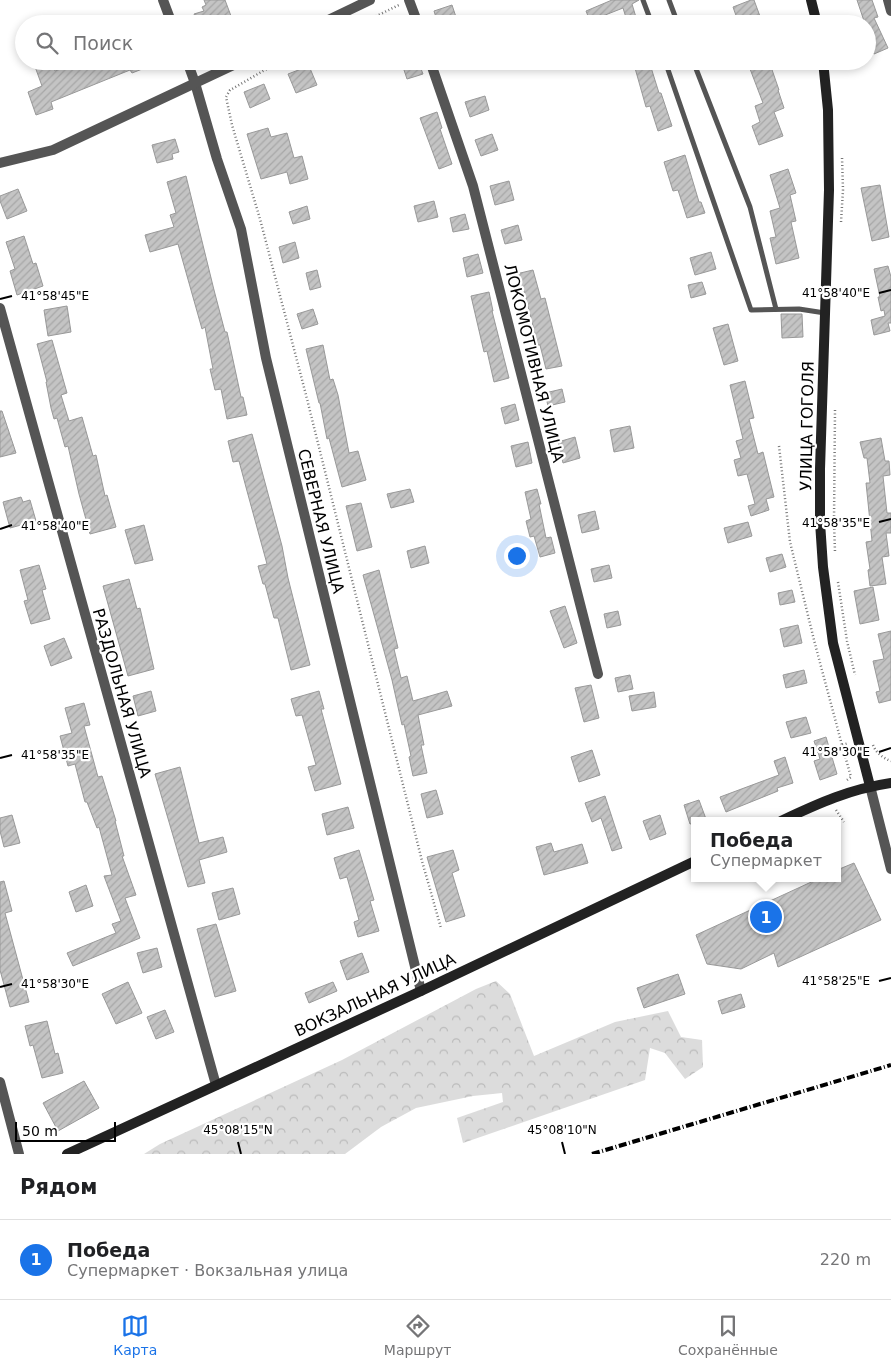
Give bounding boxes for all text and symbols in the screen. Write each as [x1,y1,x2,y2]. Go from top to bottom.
search box [15,15,876,70]
icon: search [33,29,61,57]
text: Поиск [73,32,133,54]
street label: ЛОКОМОТИВНАЯ УЛИЦА [500,262,568,464]
text: 41°58'40"E [802,286,870,300]
text: 41°58'45"E [21,289,89,303]
street label: УЛИЦА ГОГОЛЯ [796,361,818,491]
street label: СЕВЕРНАЯ УЛИЦА [294,447,348,595]
text: 41°58'35"E [802,516,870,530]
text: 41°58'40"E [21,519,89,533]
your location [504,543,530,569]
street label: РАЗДОЛЬНАЯ УЛИЦА [89,606,155,780]
text: 41°58'30"E [802,745,870,759]
text: 41°58'35"E [21,748,89,762]
popup [691,817,841,882]
text: Победа [710,829,793,851]
text: Супермаркет [710,851,822,870]
pin: 1 [750,898,782,936]
street label: ВОКЗАЛЬНАЯ УЛИЦА [291,949,459,1041]
text: 41°58'25"E [802,974,870,988]
text: 41°58'30"E [21,977,89,991]
scale bar [15,1119,116,1142]
text: 50 m [22,1123,58,1139]
text: 45°08'15"N [203,1123,273,1137]
text: 45°08'10"N [527,1123,597,1137]
text: Рядом [20,1175,97,1199]
text: Победа [67,1239,150,1261]
text: 1 [30,1250,42,1269]
text: 220 m [820,1250,871,1269]
text: Супермаркет · Вокзальная улица [67,1261,348,1280]
tab: Карта [113,1312,157,1358]
tab: Маршрут [384,1312,451,1358]
tab: Сохранённые [678,1312,778,1358]

